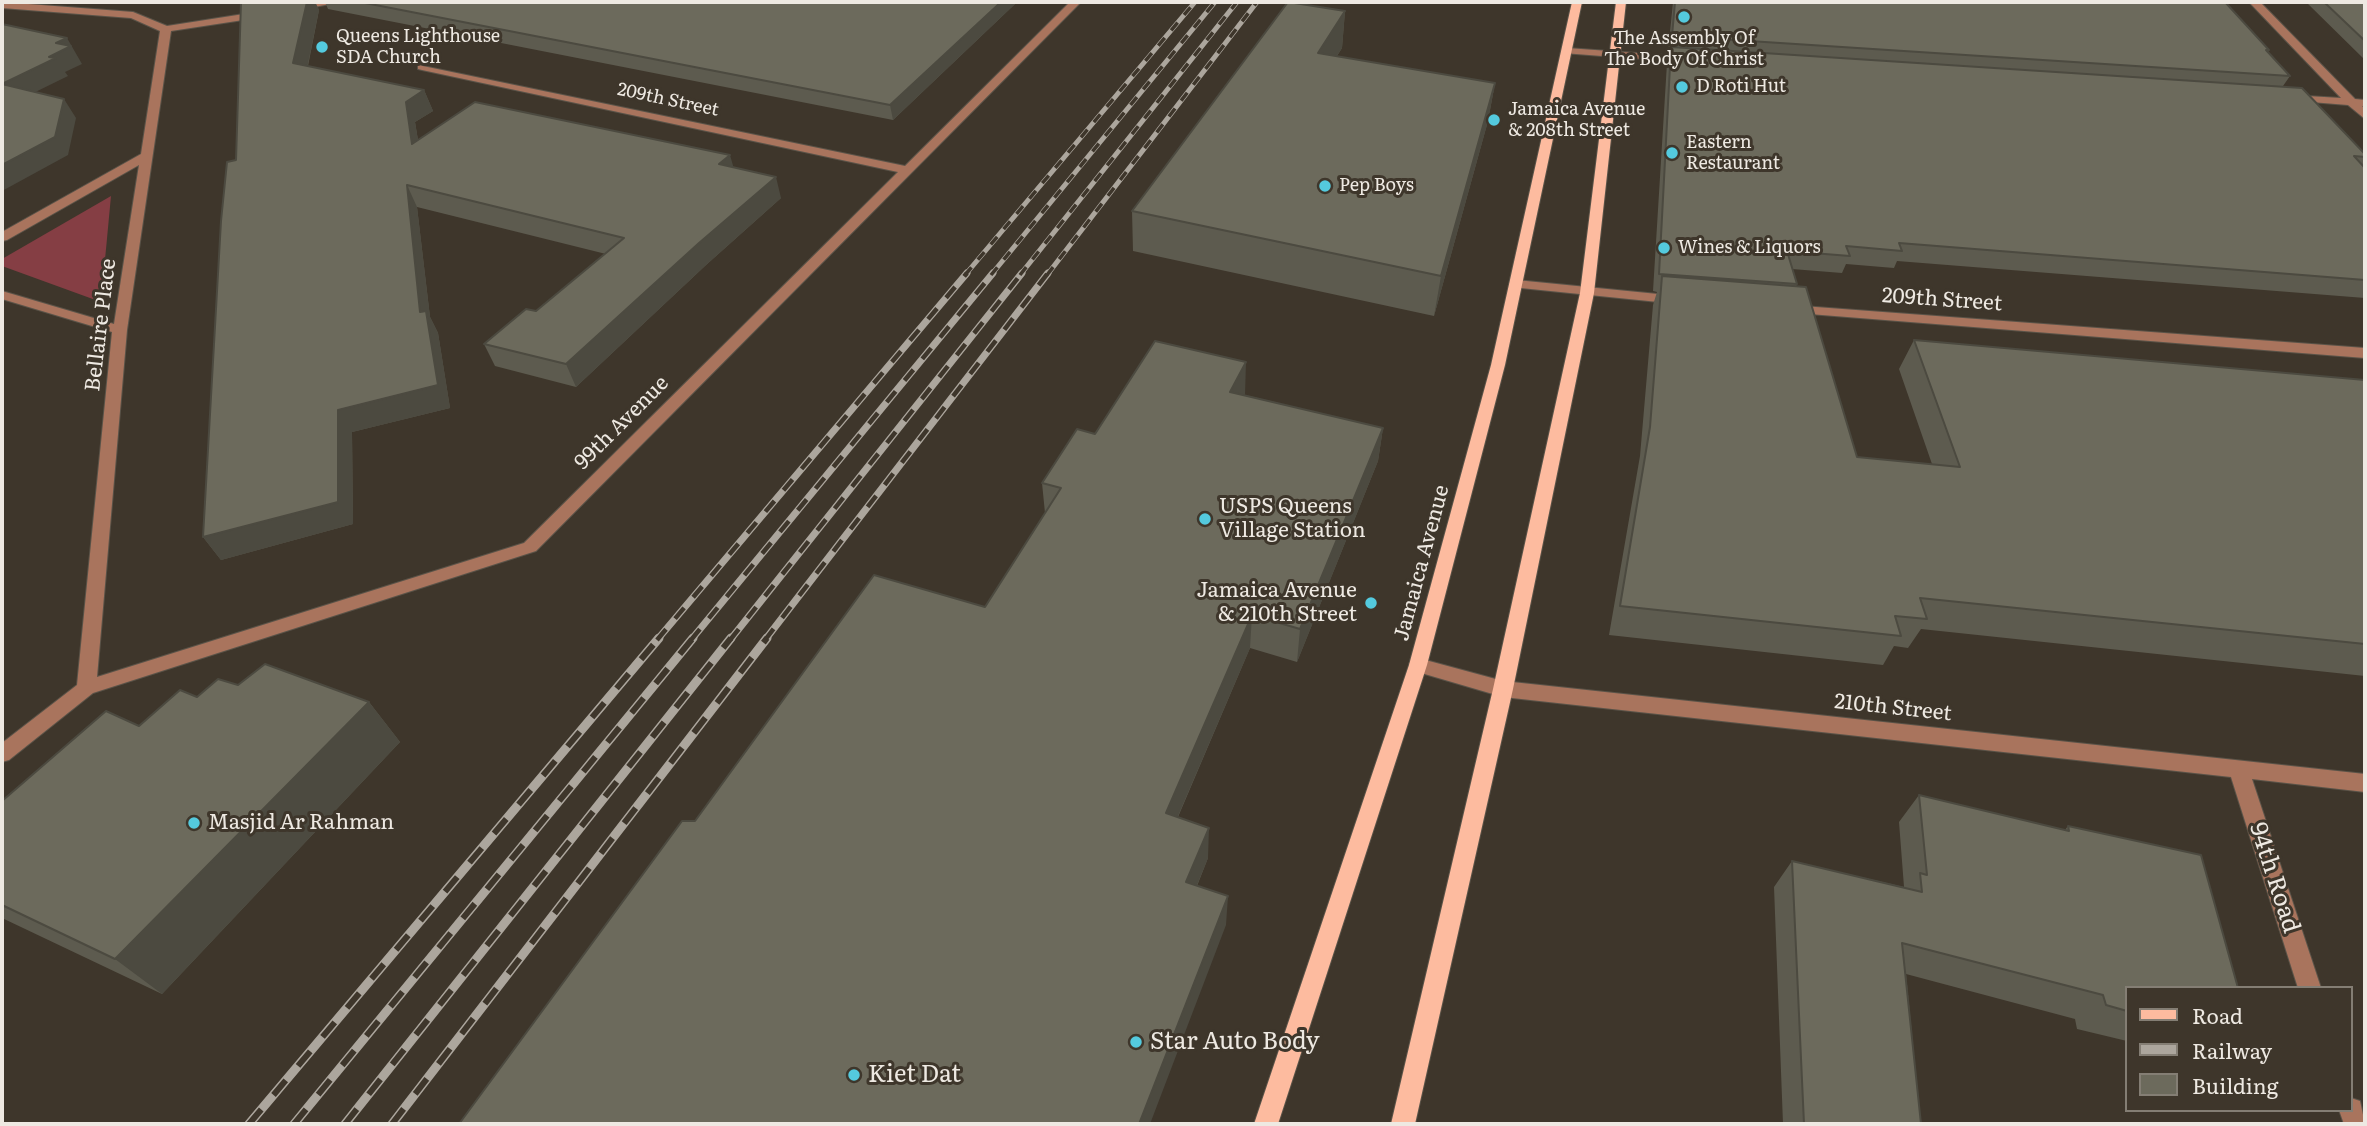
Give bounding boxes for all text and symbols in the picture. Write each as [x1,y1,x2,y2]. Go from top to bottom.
marker: The Assembly Of The Body Of Christ [1676,9,1692,25]
place label: Queens Lighthouse SDA Church [336,26,500,68]
place label: The Assembly Of The Body Of Christ [1604,28,1764,70]
marker: Queens Lighthouse SDA Church [314,39,330,55]
place label: D Roti Hut [1696,76,1786,98]
street label: 209th Street [615,79,721,121]
marker: D Roti Hut [1674,79,1690,95]
place label: Jamaica Avenue & 208th Street [1508,99,1645,142]
marker: Jamaica Avenue & 208th Street [1486,112,1502,128]
place label: Eastern Restaurant [1686,132,1780,174]
marker: Eastern Restaurant [1664,145,1680,161]
place label: Pep Boys [1339,175,1414,197]
marker: Pep Boys [1317,178,1333,194]
place label: Wines & Liquors [1678,237,1821,259]
marker: Wines & Liquors [1656,240,1672,256]
street label: Bellaire Place [80,257,122,393]
street label: 209th Street [1881,283,2003,317]
street label: 99th Avenue [570,371,674,475]
street label: Jamaica Avenue [1389,482,1455,644]
place label: USPS Queens Village Station [1219,494,1366,544]
marker: USPS Queens Village Station [1197,511,1213,527]
place label: Jamaica Avenue & 210th Street [1197,578,1357,628]
marker: Jamaica Avenue & 210th Street [1363,595,1379,611]
street label: 210th Street [1833,689,1953,727]
place label: Masjid Ar Rahman [208,810,394,836]
marker: Masjid Ar Rahman [186,815,202,831]
street label: 94th Road [2243,819,2305,937]
legend [2126,986,2353,1112]
text: Road [2192,999,2243,1030]
place label: Star Auto Body [1150,1028,1320,1056]
marker: Star Auto Body [1128,1034,1144,1050]
text: Railway [2192,1034,2272,1065]
place label: Kiet Dat [868,1061,961,1089]
marker: Kiet Dat [846,1067,862,1083]
text: Building [2192,1069,2278,1100]

